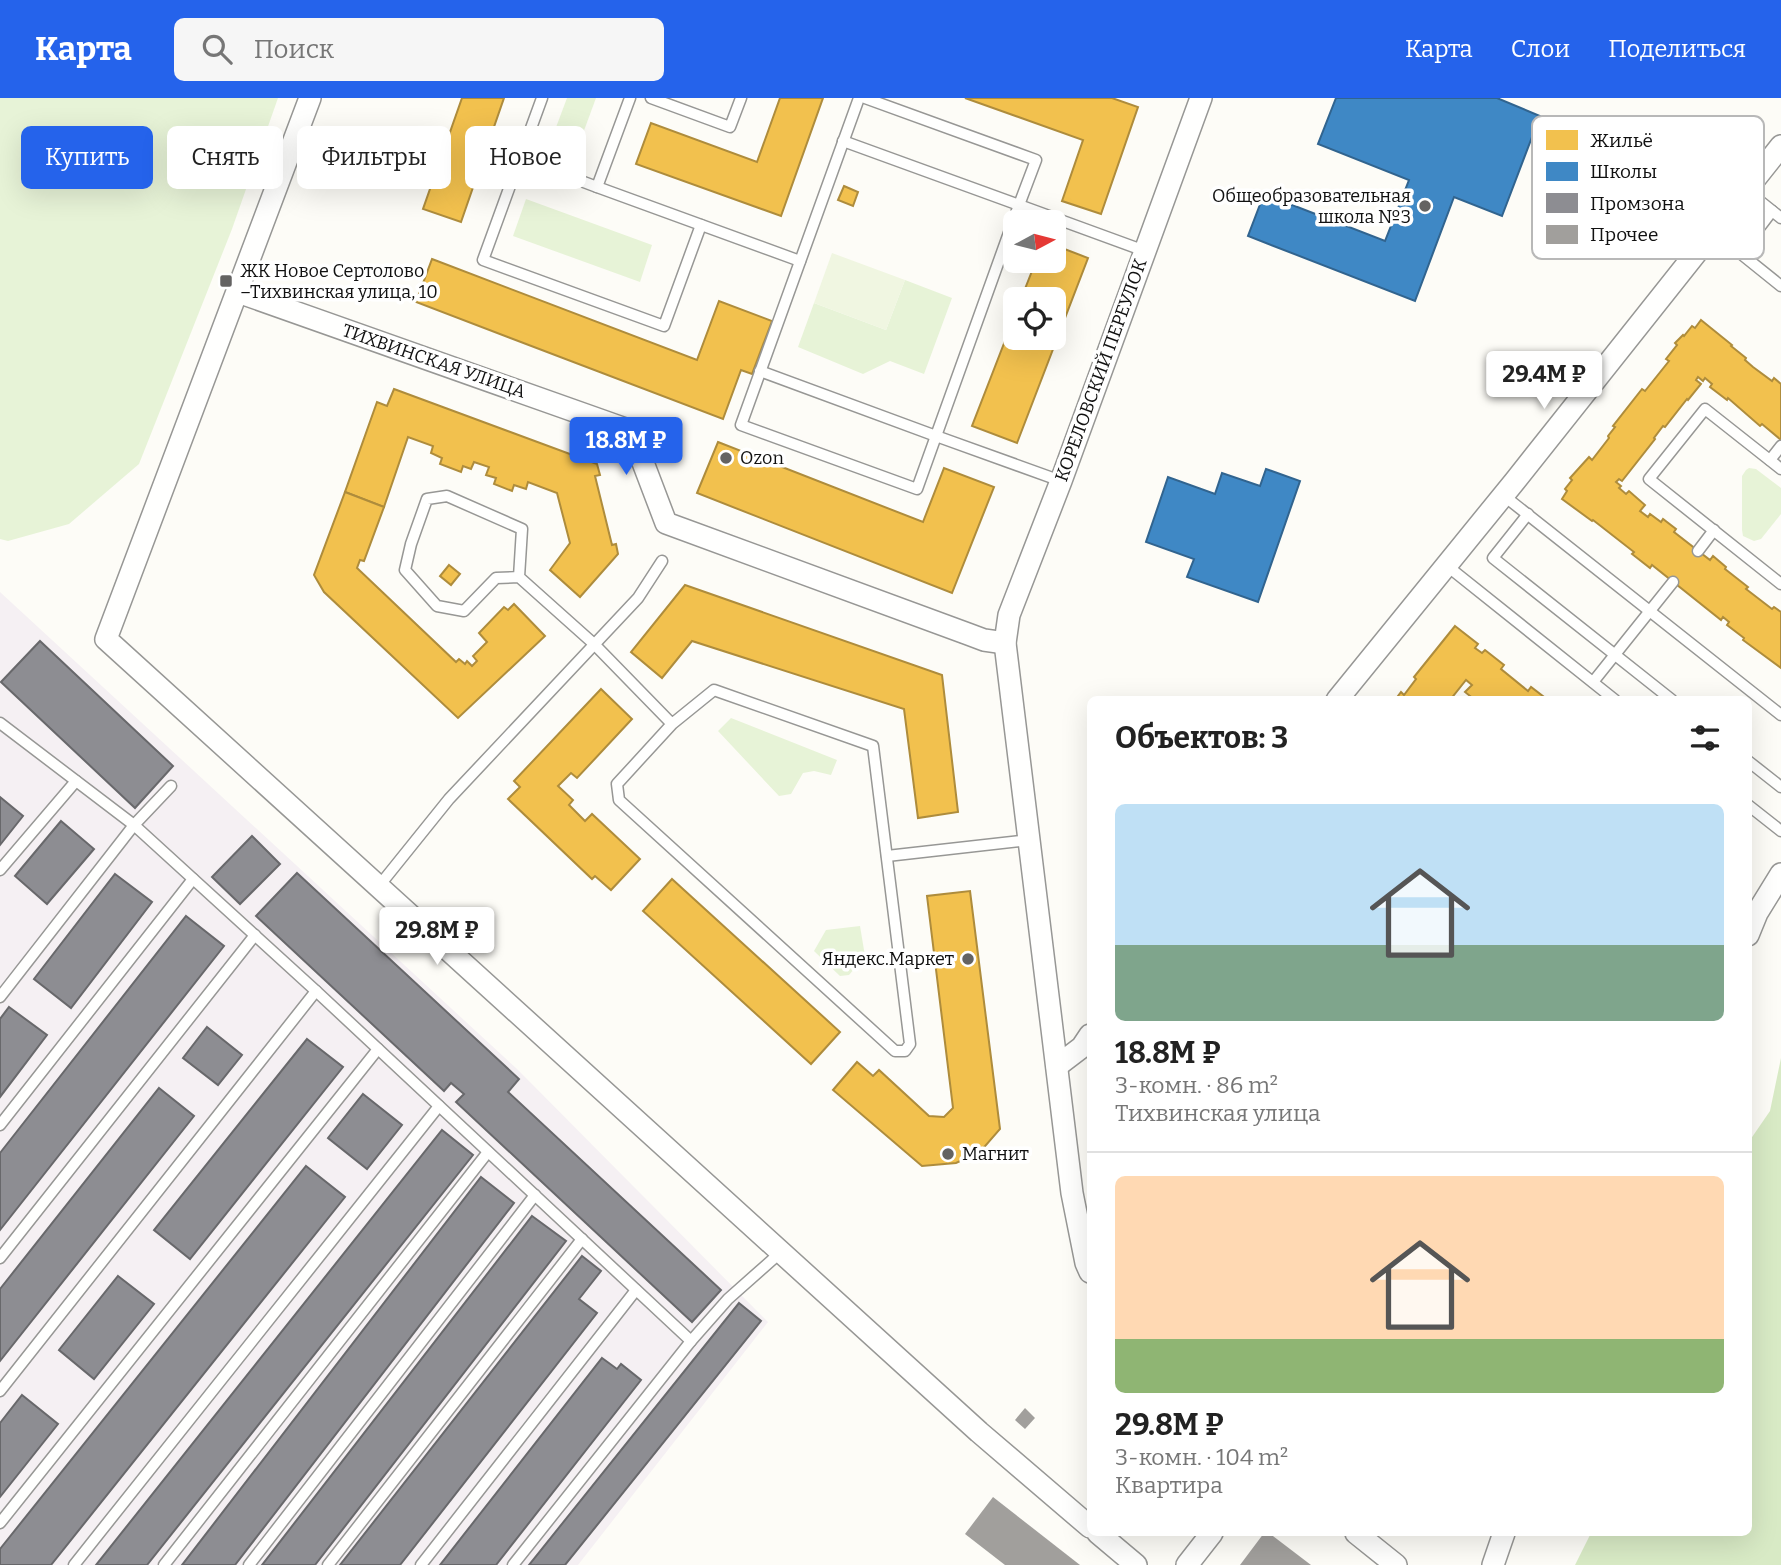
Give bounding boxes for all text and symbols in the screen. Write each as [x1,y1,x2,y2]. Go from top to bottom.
search box [174,18,664,81]
text: Карта [35,29,132,69]
icon: search [198,30,236,68]
text: Поиск [254,34,334,65]
text: Карта [1405,35,1473,63]
text: Слои [1511,35,1570,63]
text: Поделиться [1608,35,1746,63]
legend [1532,116,1764,259]
chip: Купить [21,126,153,189]
chip: Снять [167,126,283,189]
chip: Фильтры [297,126,451,189]
chip: Новое [465,126,586,189]
text: Жильё [1590,129,1653,152]
text: Школы [1590,160,1657,183]
place label: Общеобразовательная школа №3 [1212,185,1411,228]
text: Промзона [1590,192,1685,215]
marker: Общеобразовательная школа №3 [1417,198,1433,214]
north arrow [1003,210,1066,273]
map controls [1003,210,1066,350]
text: Прочее [1590,223,1658,246]
street label: КОРЕЛОВСКИЙ ПЕРЕУЛОК [1050,255,1152,484]
place label: ЖК Новое Сертолово –Тихвинская улица, 10 [240,260,438,303]
marker: ЖК Новое Сертолово –Тихвинская улица, 10 [218,273,234,289]
button: locate [1003,287,1066,350]
street label: ТИХВИНСКАЯ УЛИЦА [339,319,529,403]
pin: 29.4M ₽ [1479,352,1609,411]
text: 29.4M ₽ [1502,360,1586,388]
pin: 18.8M ₽ [561,418,691,477]
text: 18.8M ₽ [586,426,666,454]
place label: Ozon [740,447,784,469]
marker: Ozon [718,450,734,466]
icon: filters [1686,719,1724,757]
text: Объектов: 3 [1115,720,1288,756]
icon: home [1357,850,1483,976]
pin: 29.8M ₽ [372,908,502,967]
text: 29.8M ₽ [395,916,479,944]
place label: Яндекс.Маркет [822,948,954,970]
marker: Яндекс.Маркет [960,951,976,967]
text: 18.8M ₽ [1115,1035,1221,1071]
text: 3-комн. · 86 m² [1115,1071,1278,1099]
text: Тихвинская улица [1115,1099,1321,1127]
place label: Магнит [962,1143,1029,1165]
marker: Магнит [940,1146,956,1162]
icon: home [1357,1222,1483,1348]
text: 29.8M ₽ [1115,1407,1224,1443]
text: 3-комн. · 104 m² [1115,1443,1288,1471]
text: Квартира [1115,1471,1223,1499]

